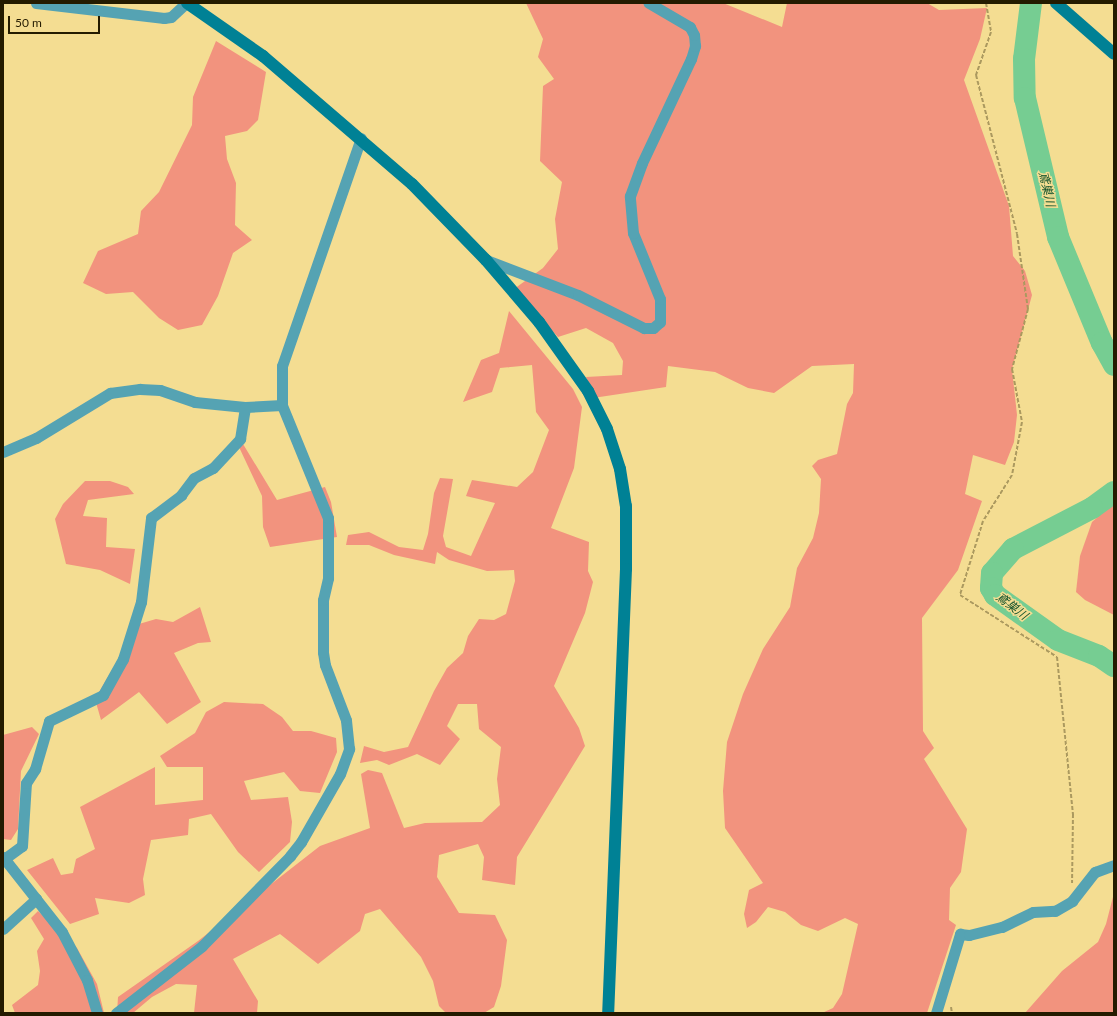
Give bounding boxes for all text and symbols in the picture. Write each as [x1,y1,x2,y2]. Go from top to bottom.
scale bar [10,8,102,34]
text: 50 m [15,15,42,30]
water label: 鳶巣川 [1036,170,1058,208]
water label: 鳶巣川 [993,589,1031,623]

